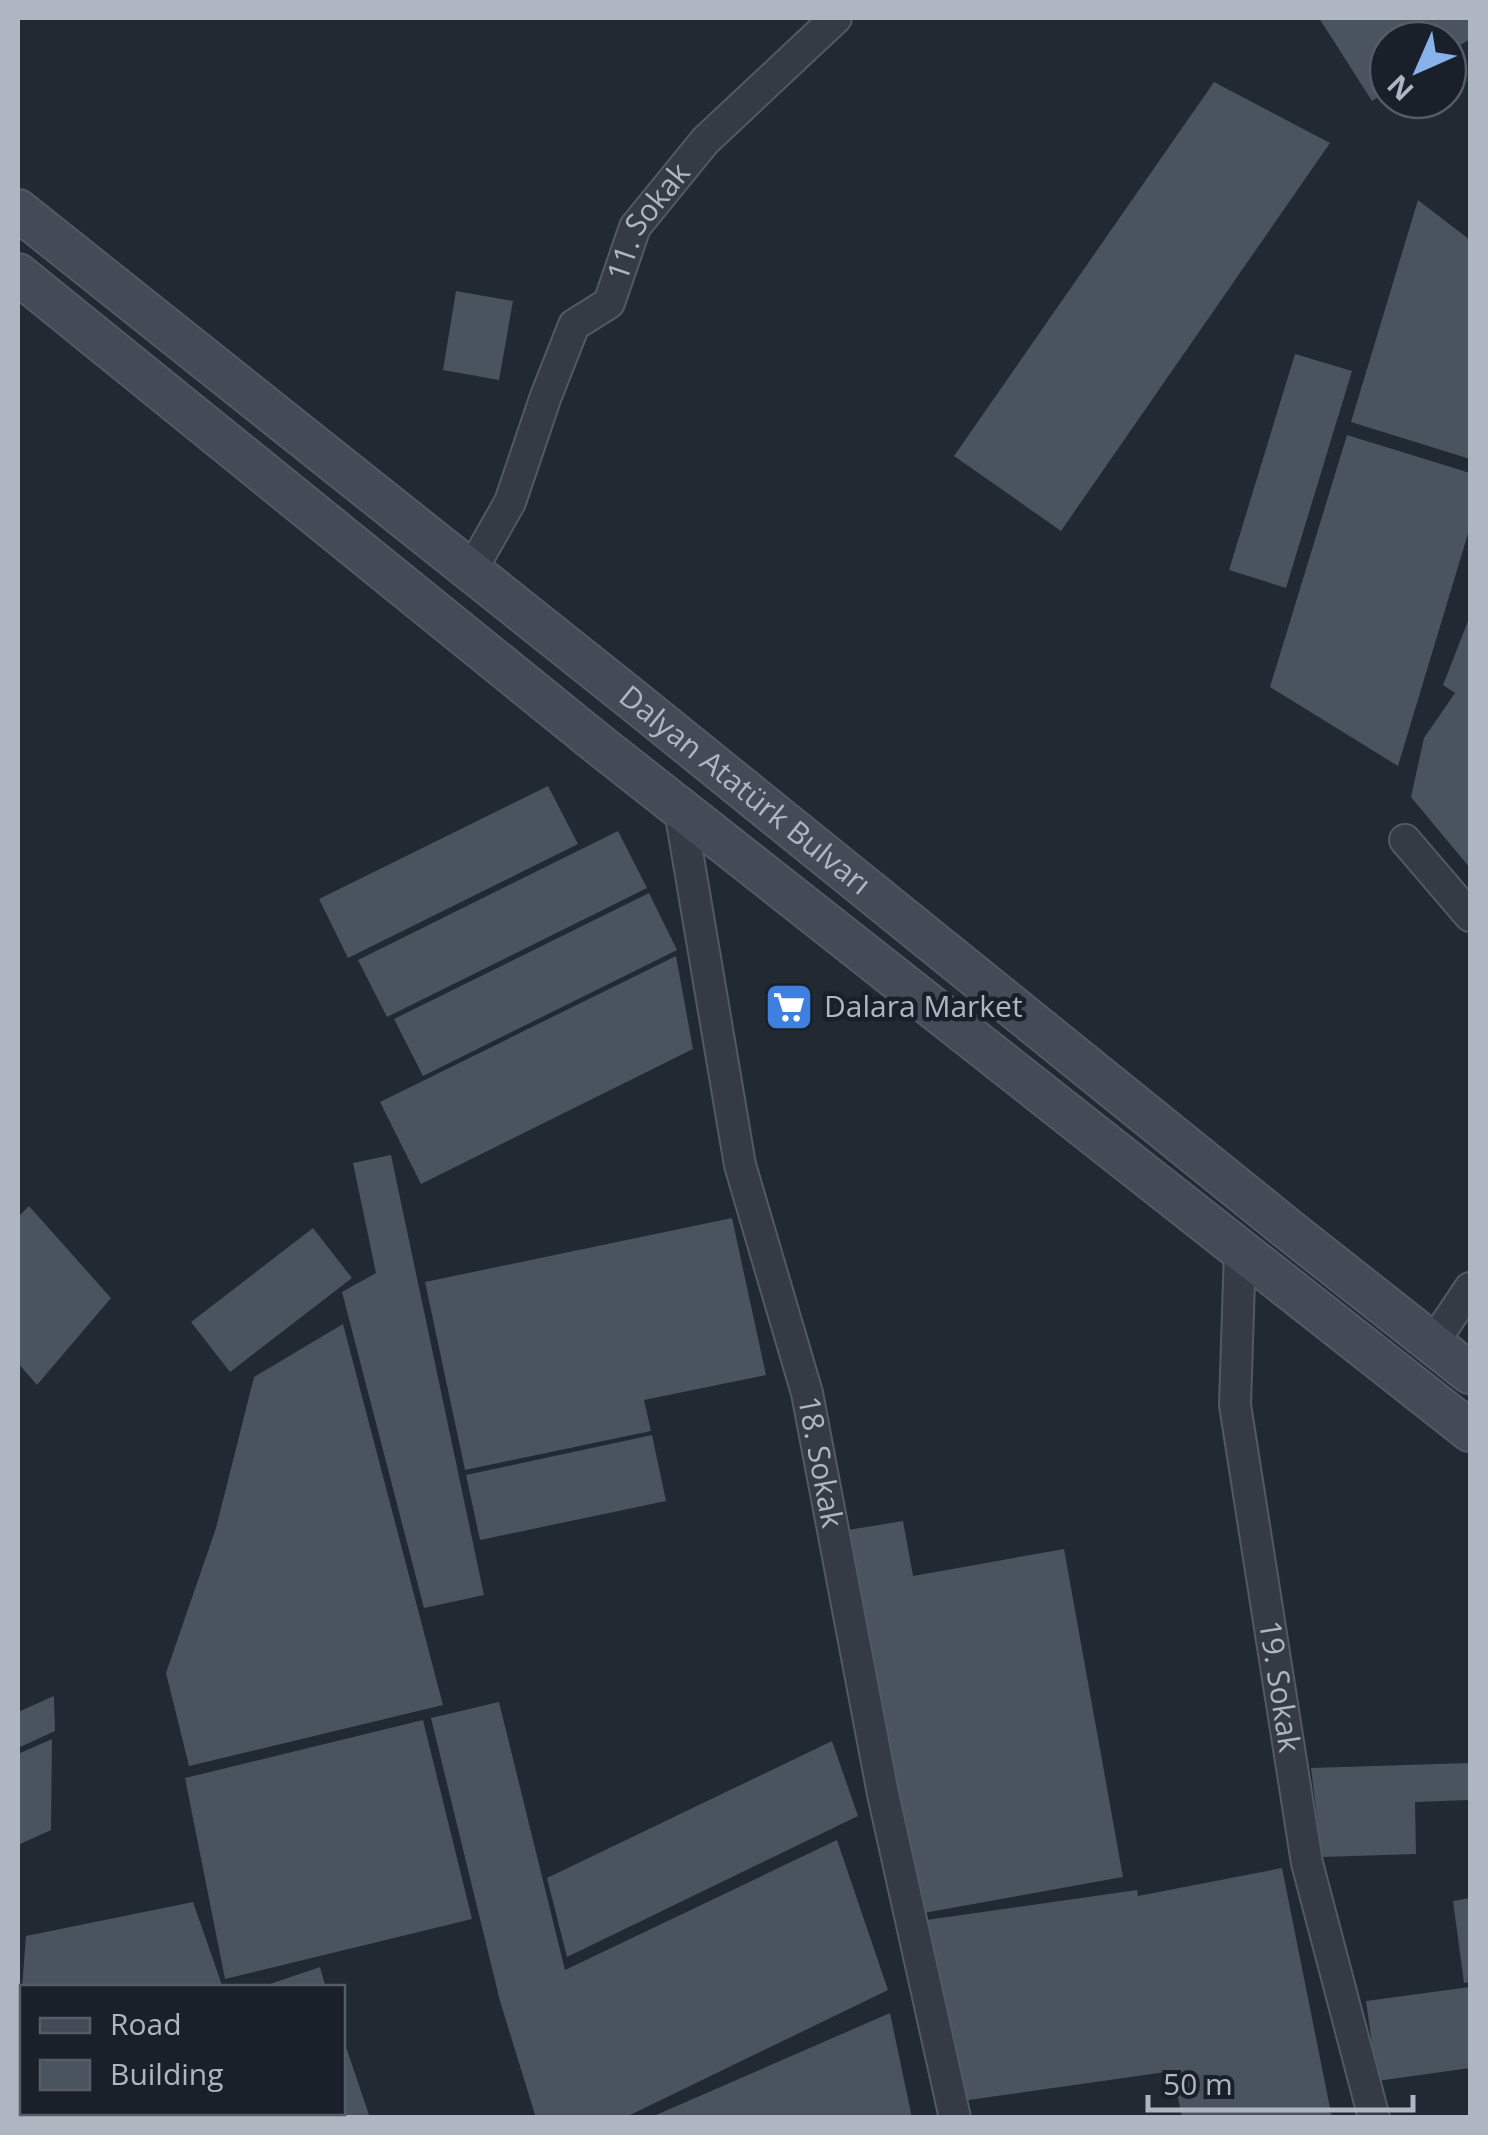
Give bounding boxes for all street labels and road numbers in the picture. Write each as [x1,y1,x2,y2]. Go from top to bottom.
street label: 11. Sokak [596,153,699,286]
street label: Dalyan Atatürk Bulvarı [611,675,880,903]
street label: 18. Sokak [789,1393,854,1531]
street label: 19. Sokak [1250,1617,1311,1755]

